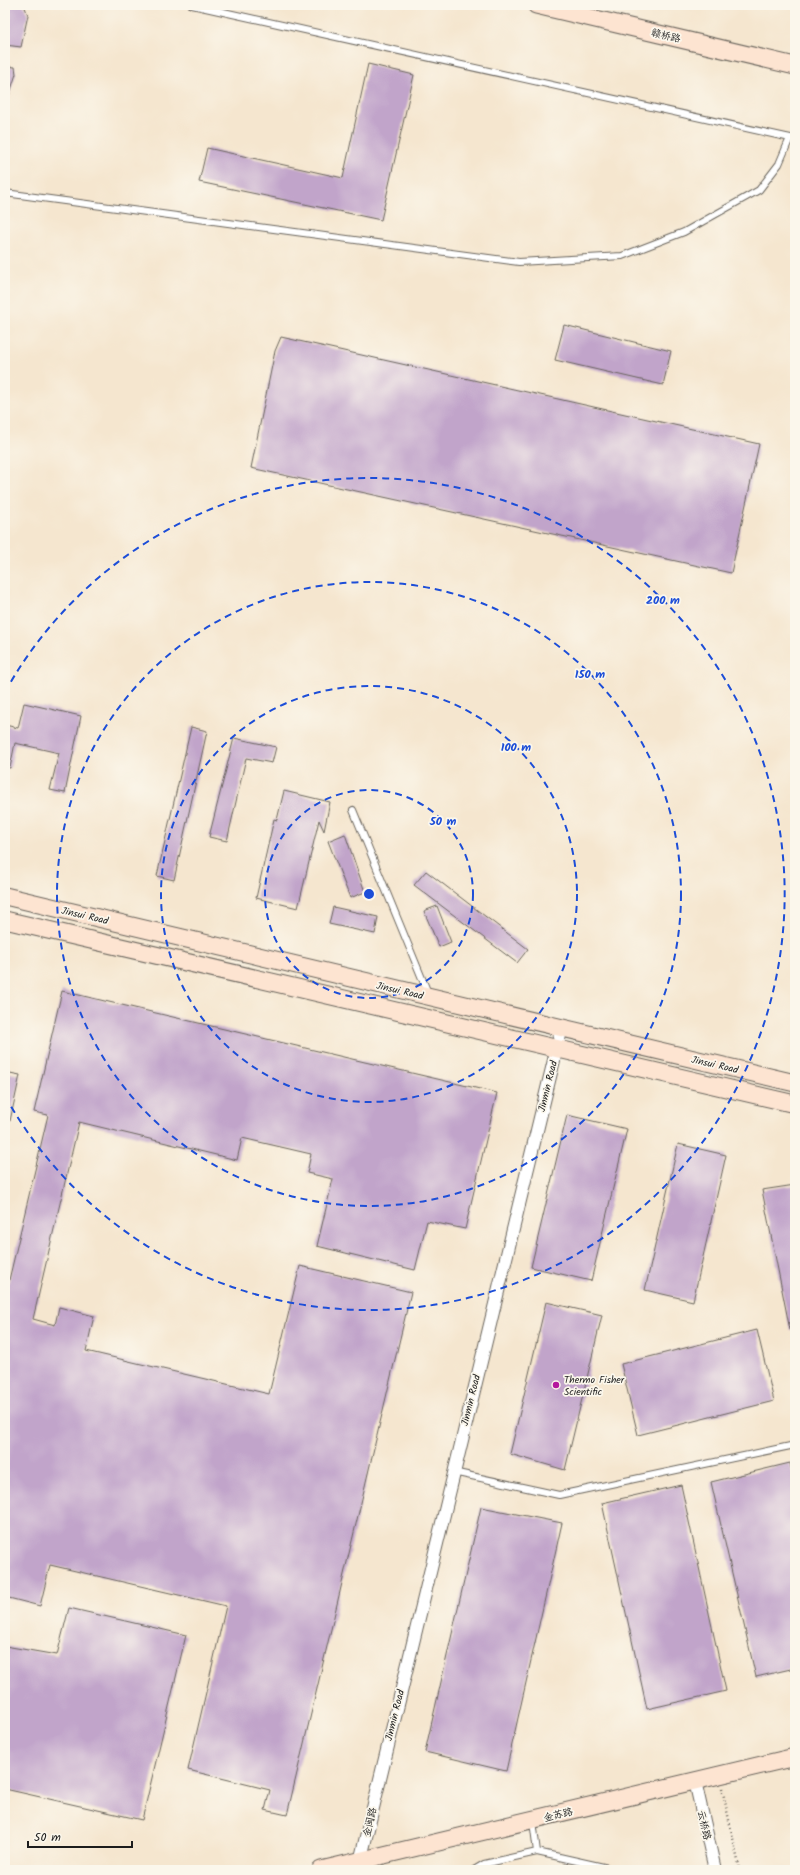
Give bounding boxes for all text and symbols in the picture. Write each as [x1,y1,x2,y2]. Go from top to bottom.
street label: 赣桥路 [649,25,682,47]
text: 200 m [646,591,680,610]
text: 150 m [575,665,605,684]
text: 100 m [501,738,531,757]
text: 50 m [429,812,457,831]
centre of rings [362,887,376,901]
street label: Jinsui Road [60,903,111,929]
street label: Jinsui Road [375,978,426,1004]
street label: Jinsui Road [690,1052,741,1078]
street label: Jinmin Road [534,1058,562,1113]
street label: Jinmin Road [457,1372,485,1427]
place label: Thermo Fisher Scientific [564,1372,625,1400]
marker: Thermo Fisher Scientific [551,1380,561,1390]
street label: Jinmin Road [381,1687,409,1742]
street label: 金苏路 [542,1804,575,1826]
street label: 金闽路 [359,1806,381,1839]
street label: 云桥路 [693,1809,715,1842]
scale bar [28,1823,132,1849]
text: 50 m [34,1828,61,1847]

